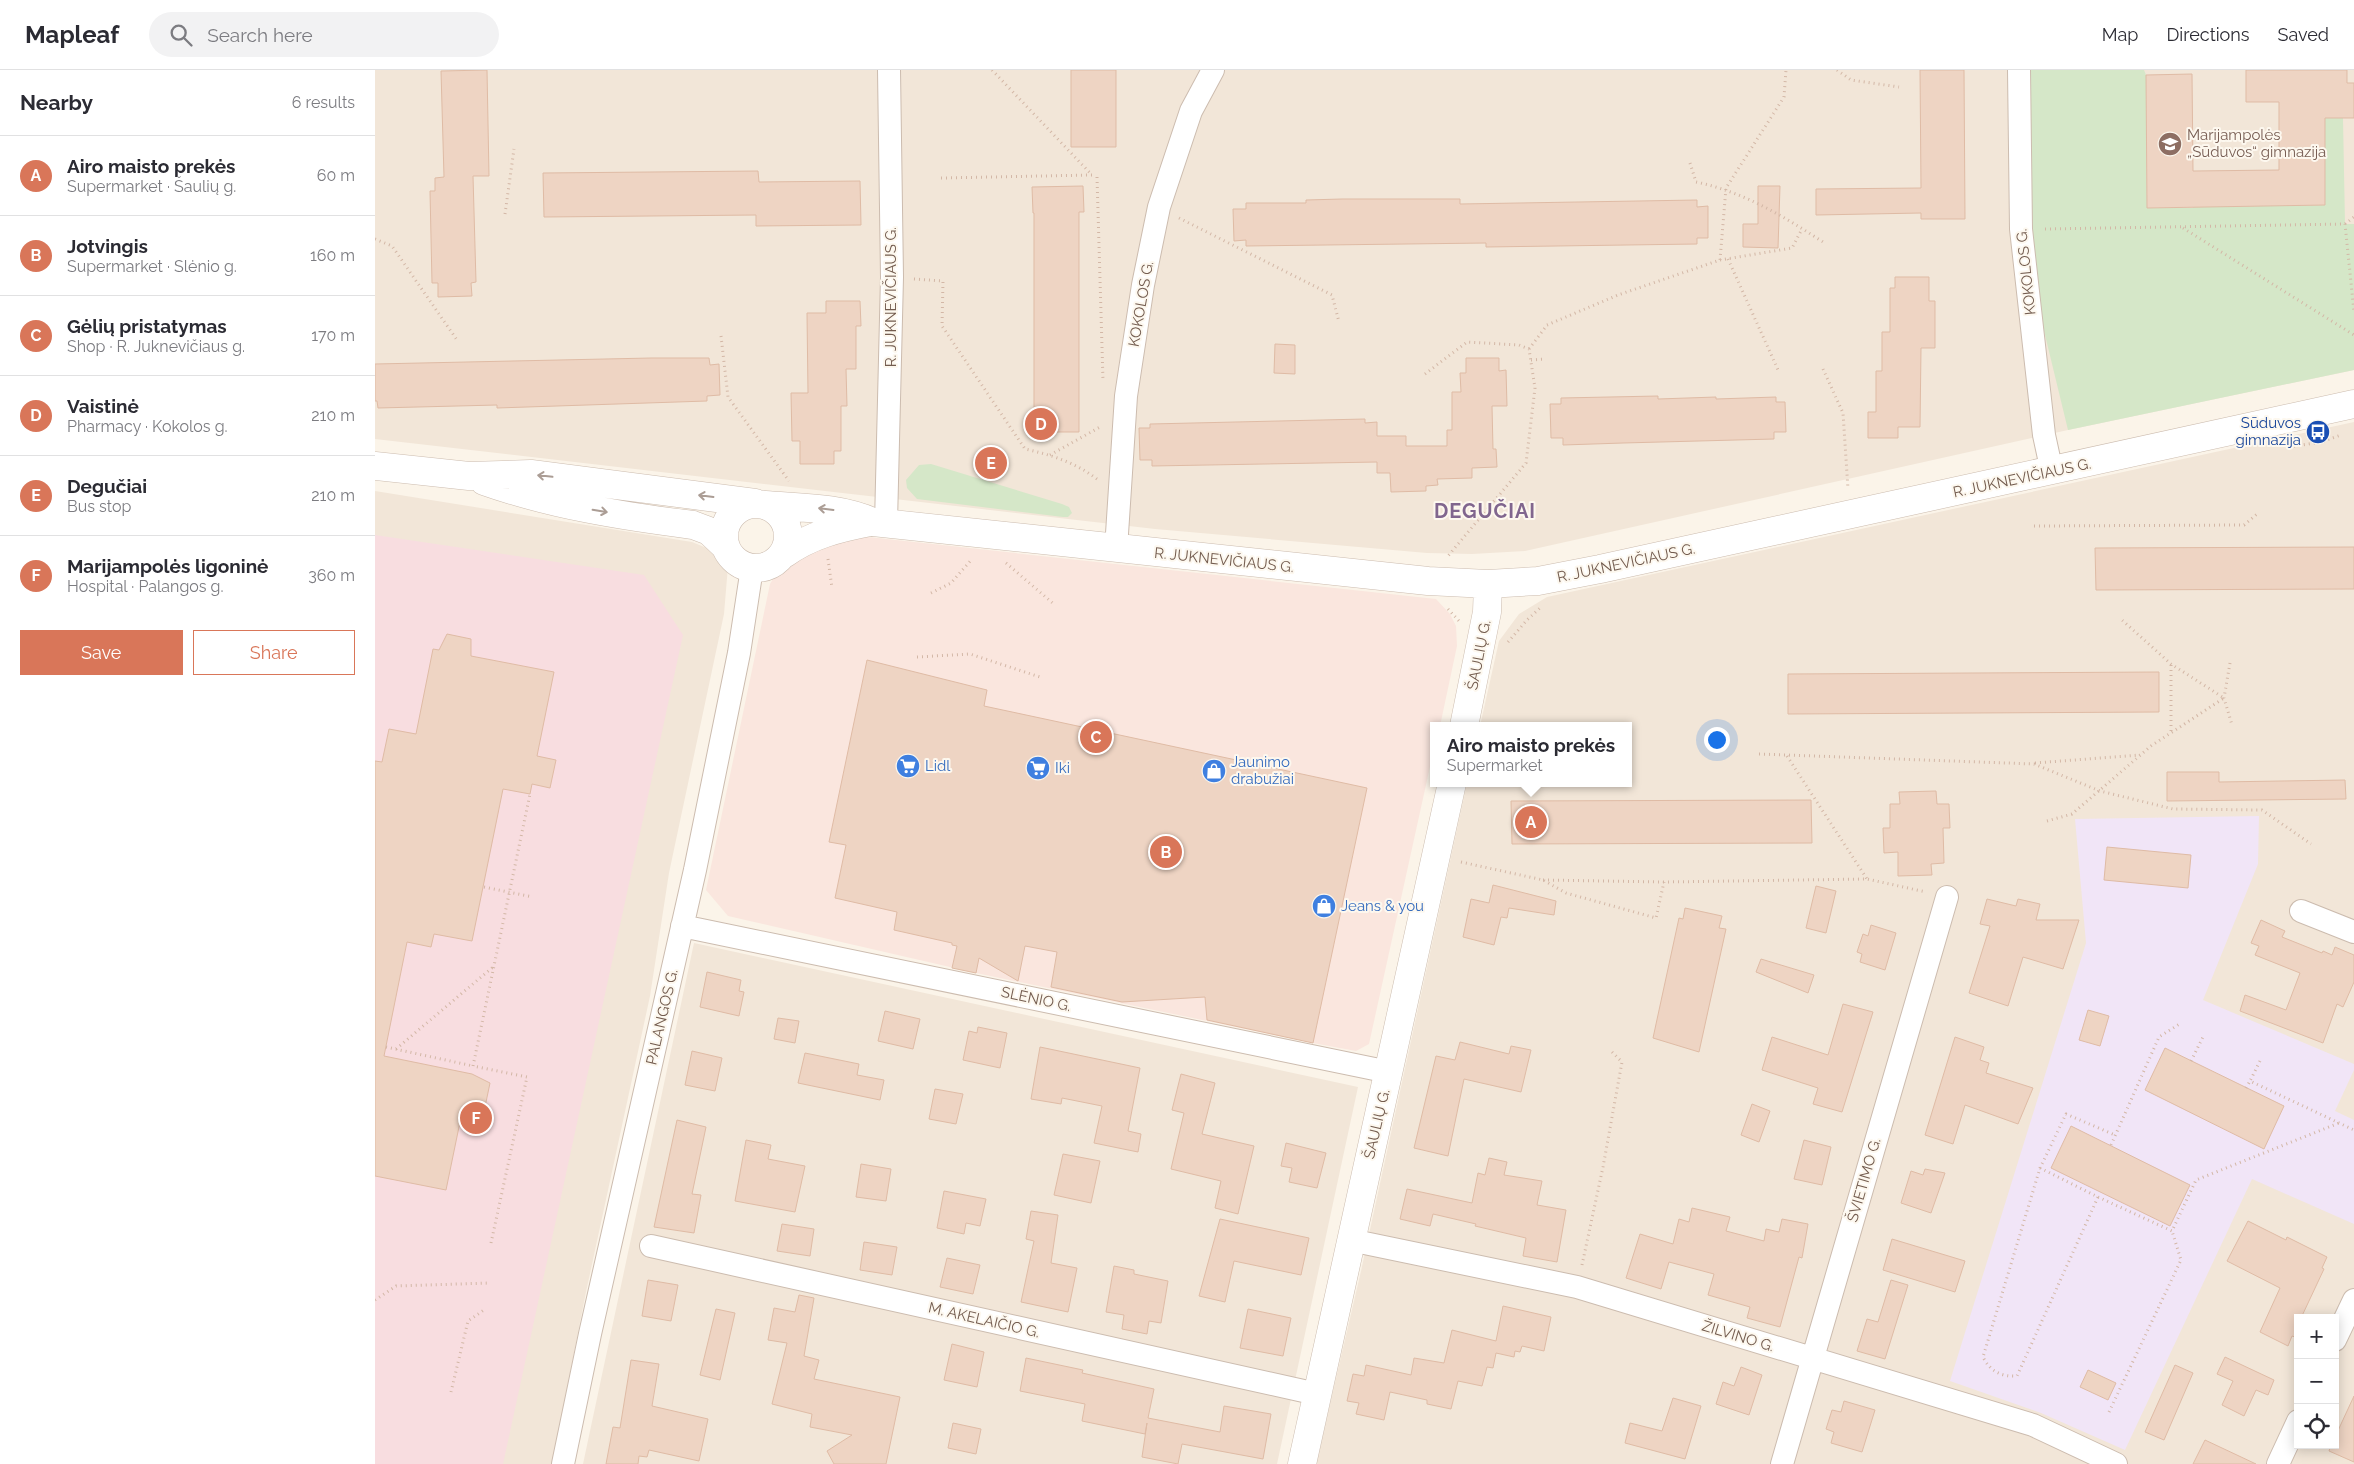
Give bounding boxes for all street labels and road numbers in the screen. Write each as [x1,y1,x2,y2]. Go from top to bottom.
street label: R. JUKNEVIČIAUS G. [881,227,900,367]
street label: KOKOLOS G. [2013,228,2039,316]
street label: KOKOLOS G. [1125,260,1157,348]
street label: R. JUKNEVIČIAUS G. [1951,454,2093,501]
street label: R. JUKNEVIČIAUS G. [1555,539,1697,586]
street label: R. JUKNEVIČIAUS G. [1153,543,1295,576]
street label: ŠAULIŲ G. [1462,618,1495,692]
street label: PALANGOS G. [642,967,682,1067]
street label: SLĖNIO G. [999,982,1073,1015]
street label: ŠAULIŲ G. [1359,1087,1394,1161]
street label: ŠVIETIMO G. [1842,1136,1885,1224]
street label: M. AKELAIČIO G. [927,1297,1042,1342]
street label: ŽILVINO G. [1700,1317,1776,1355]

